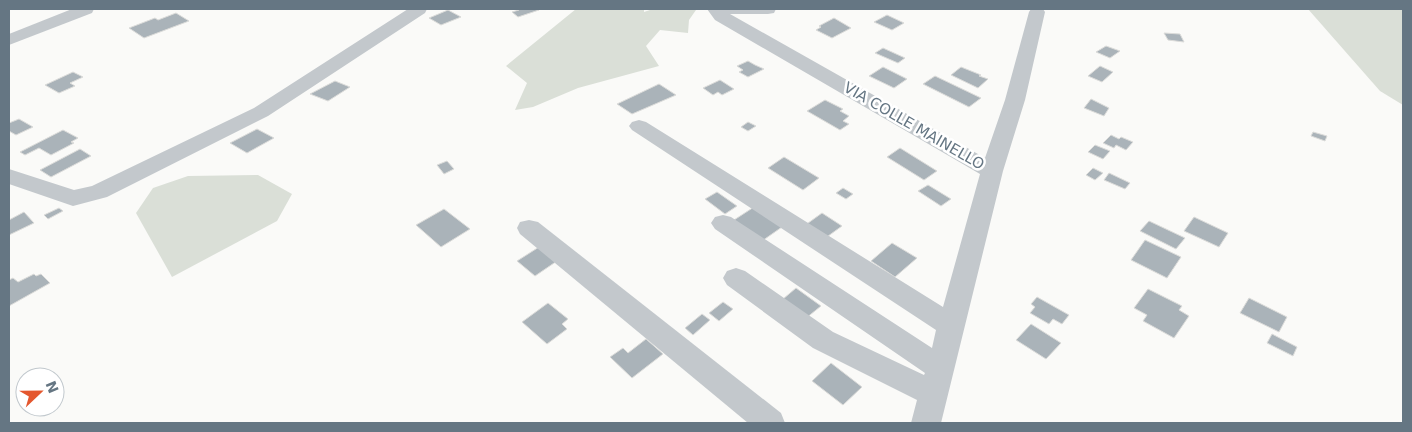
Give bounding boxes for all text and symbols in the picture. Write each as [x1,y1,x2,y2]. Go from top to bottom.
street label: VIA COLLE MAINELLO [841,78,987,174]
north arrow [15,367,65,417]
text: N [42,379,62,396]

